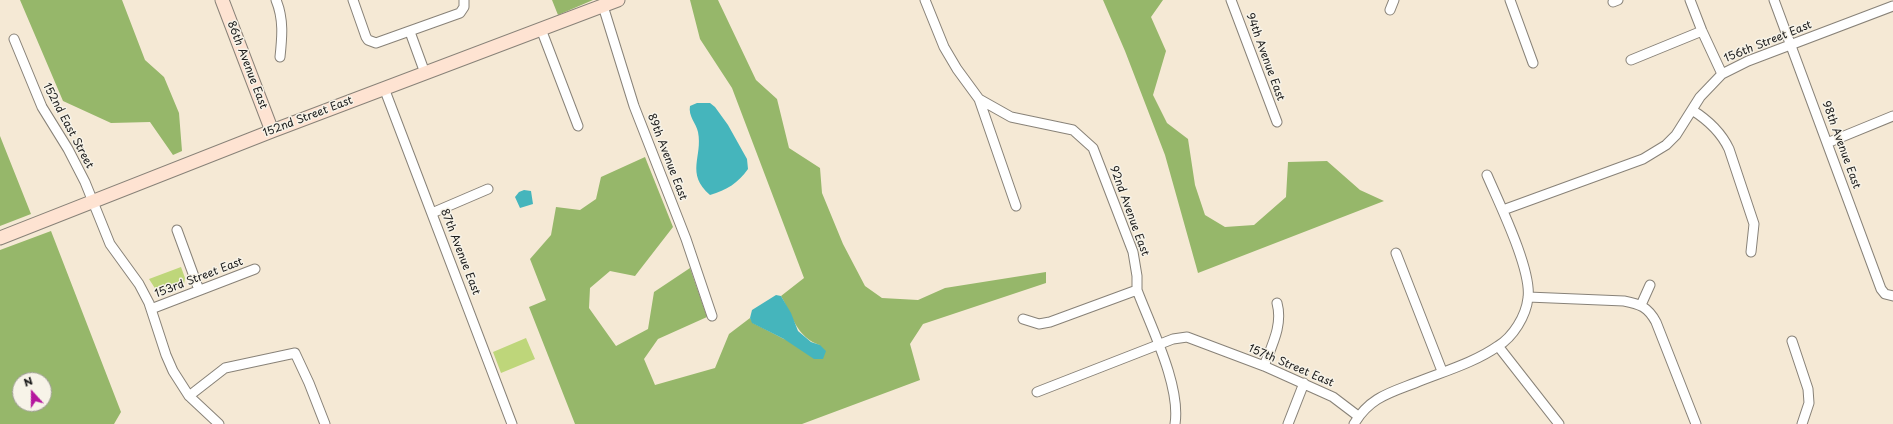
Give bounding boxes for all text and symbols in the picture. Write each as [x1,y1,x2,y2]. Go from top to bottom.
street label: 94th Avenue East [1243,11,1287,103]
street label: 156th Street East [1722,18,1814,66]
street label: 86th Avenue East [224,19,270,111]
street label: 152nd East Street [40,81,96,171]
street label: 152nd Street East [261,94,355,140]
street label: 98th Avenue East [1819,99,1863,191]
street label: 89th Avenue East [644,112,690,202]
street label: 92nd Avenue East [1107,164,1151,258]
street label: 87th Avenue East [438,207,482,297]
street label: 153rd Street East [153,255,245,301]
street label: 157th Street East [1246,342,1336,390]
north arrow [12,372,52,412]
text: N [21,372,35,391]

